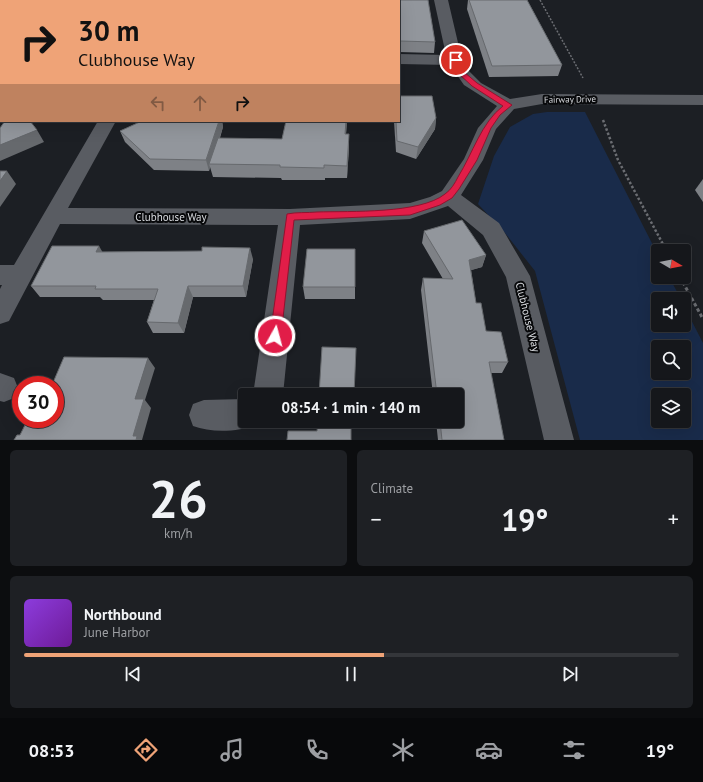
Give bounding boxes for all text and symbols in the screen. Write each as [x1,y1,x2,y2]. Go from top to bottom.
text: 30 m [78,12,139,49]
icon: right [12,16,64,68]
pin [439,43,473,77]
text: Clubhouse Way [78,48,195,71]
icon: arrive [445,49,467,71]
icon: left [147,92,169,114]
icon: ahead [189,92,211,114]
icon: right [231,92,253,114]
street label: Fairway Drive [544,93,597,105]
street label: Clubhouse Way [135,210,208,224]
north arrow [651,244,691,284]
map controls [651,244,691,428]
street label: Clubhouse Way [513,281,544,354]
button: sound [651,292,691,332]
position arrow [254,315,296,357]
button: search [651,340,691,380]
speed limit sign: 30 [12,376,64,428]
button: layers [651,388,691,428]
text: 08:54 · 1 min · 140 m [282,398,420,417]
text: 26 [149,465,208,532]
text: Climate [371,480,413,497]
text: 19° [501,500,548,539]
text: − [371,505,382,533]
text: + [668,505,679,533]
text: km/h [164,525,193,542]
text: Northbound [84,605,161,624]
text: June Harbor [84,624,150,641]
icon: previous [122,663,144,685]
icon: pause [340,663,362,685]
icon: next [559,663,581,685]
icon: directions [132,736,160,764]
icon: music [218,736,246,764]
icon: phone [303,736,331,764]
icon: climate [389,736,417,764]
icon: car [475,736,503,764]
icon: filters [560,736,588,764]
text: 08:53 [29,739,74,762]
text: 19° [646,739,674,762]

